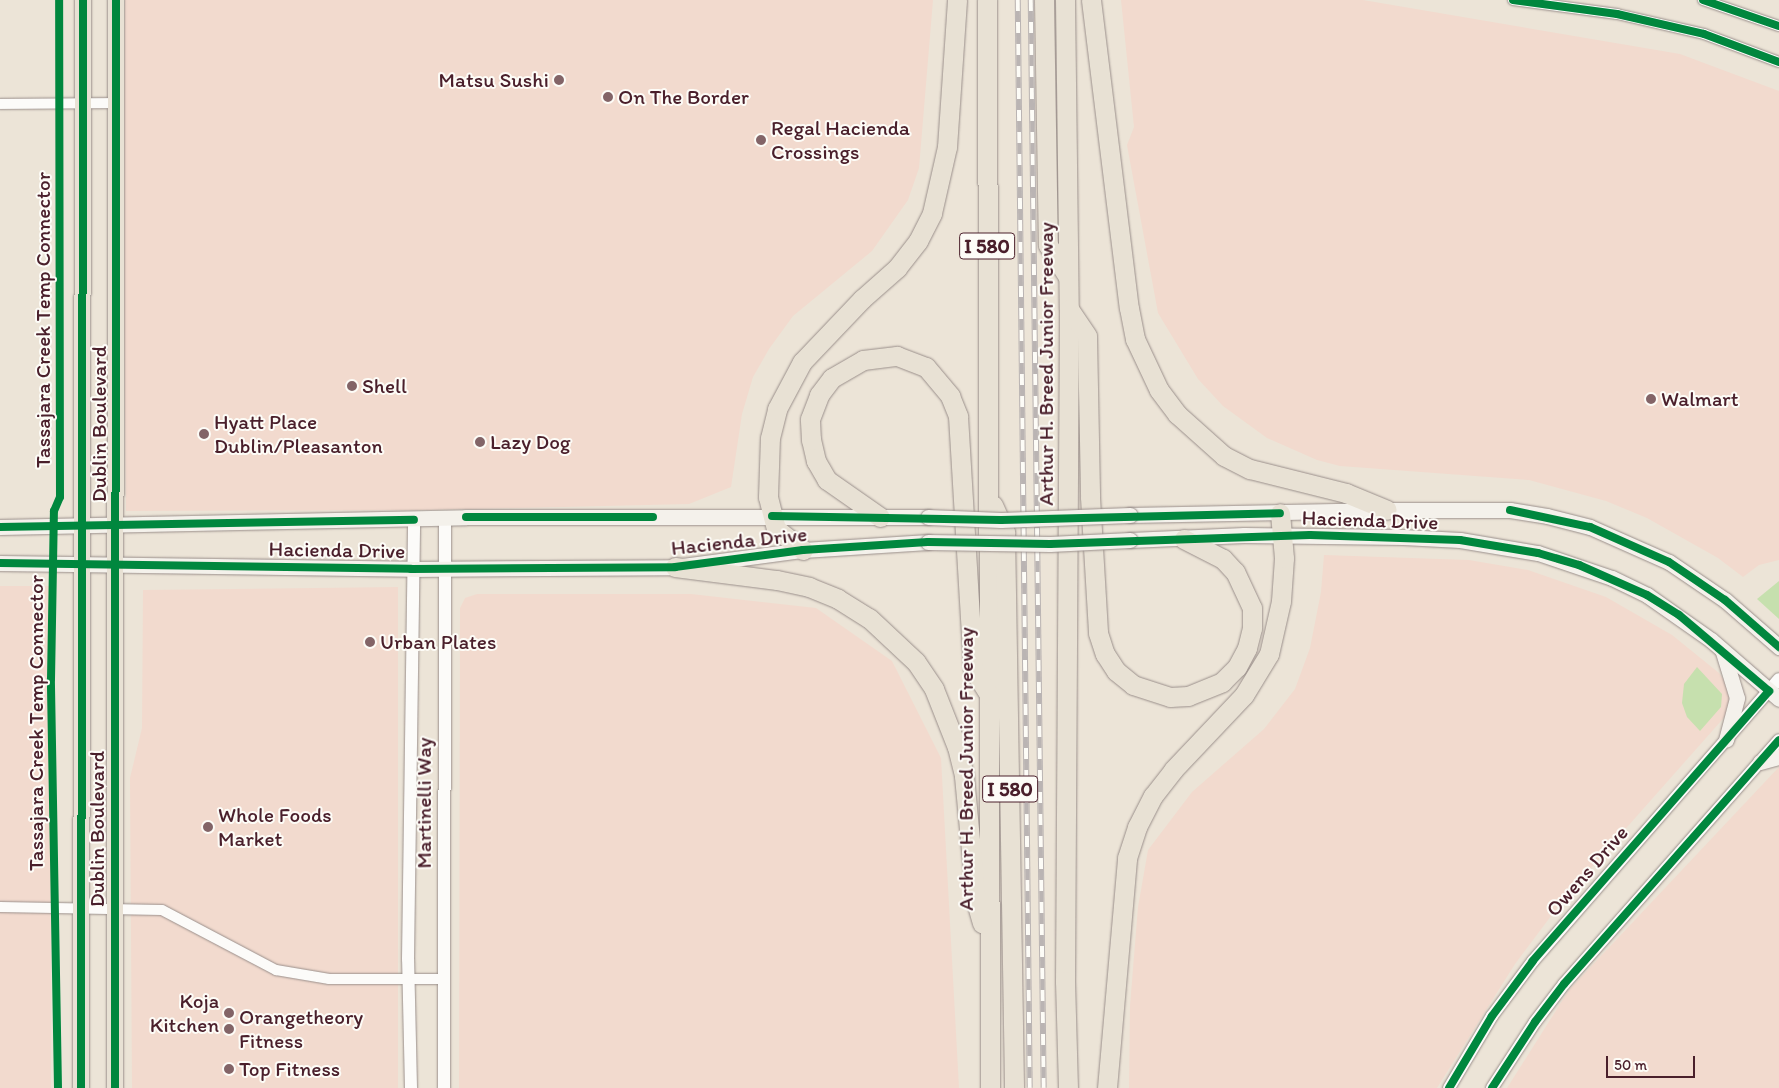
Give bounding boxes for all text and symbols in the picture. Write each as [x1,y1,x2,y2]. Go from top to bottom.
place label: Matsu Sushi [439,67,549,93]
marker: Matsu Sushi [553,74,565,86]
place label: On The Border [618,84,750,110]
marker: On The Border [602,91,614,103]
place label: Regal Hacienda Crossings [771,115,910,165]
marker: Regal Hacienda Crossings [755,134,767,146]
street label: Tassajara Creek Temp Connector [30,174,56,466]
street label: Arthur H. Breed Junior Freeway [1033,222,1059,506]
road number: I 580 [958,228,1016,264]
street label: Dublin Boulevard [86,346,112,502]
place label: Shell [362,373,407,399]
marker: Shell [346,380,358,392]
place label: Walmart [1661,386,1739,412]
marker: Walmart [1645,393,1657,405]
place label: Hyatt Place Dublin/Pleasanton [214,409,383,459]
marker: Hyatt Place Dublin/Pleasanton [198,428,210,440]
place label: Lazy Dog [490,429,571,455]
marker: Lazy Dog [474,436,486,448]
street label: Hacienda Drive [1301,505,1439,535]
street label: Hacienda Drive [670,521,808,561]
street label: Hacienda Drive [269,536,405,564]
street label: Tassajara Creek Temp Connector [23,577,49,869]
street label: Arthur H. Breed Junior Freeway [953,627,979,911]
place label: Urban Plates [380,629,497,655]
marker: Urban Plates [364,636,376,648]
street label: Martinelli Way [411,738,437,868]
street label: Dublin Boulevard [84,751,110,907]
road number: I 580 [981,772,1039,806]
place label: Whole Foods Market [218,802,331,852]
street label: Owens Drive [1541,820,1633,922]
marker: Whole Foods Market [202,821,214,833]
place label: Koja Kitchen [150,988,219,1038]
place label: Orangetheory Fitness [239,1004,363,1054]
marker: Koja Kitchen [223,1007,235,1019]
marker: Orangetheory Fitness [223,1023,235,1035]
scale bar [1609,1046,1698,1078]
place label: Top Fitness [239,1056,339,1082]
text: 50 m [1614,1056,1647,1074]
marker: Top Fitness [223,1063,235,1075]

